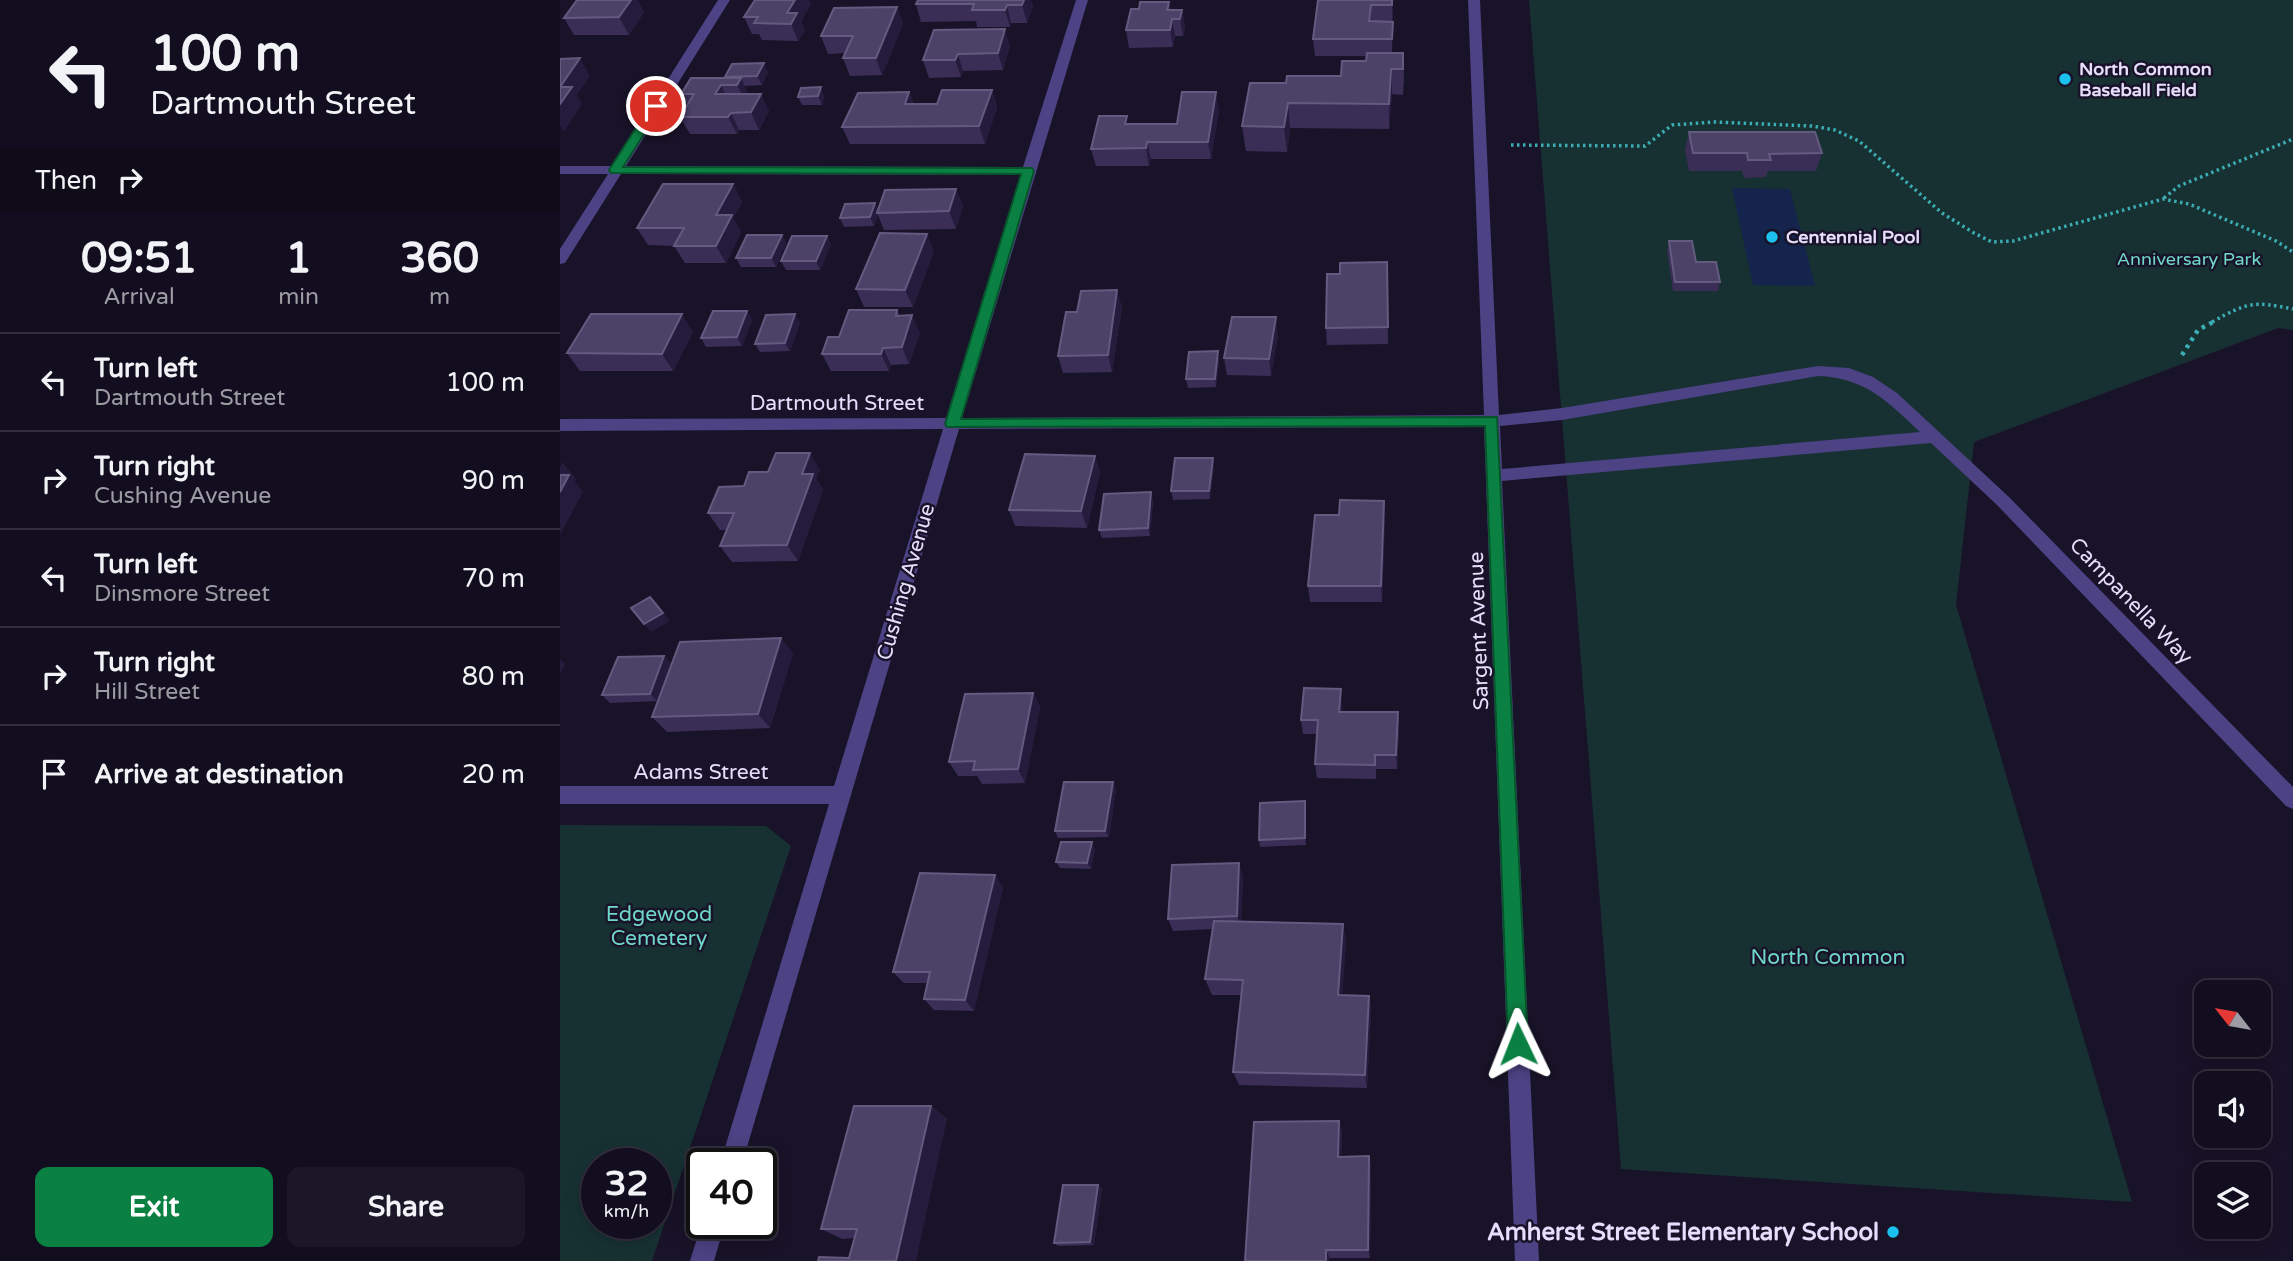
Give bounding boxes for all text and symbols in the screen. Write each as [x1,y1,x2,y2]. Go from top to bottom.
text: 100 m [150,25,300,84]
icon: left [35,28,126,119]
place label: North Common Baseball Field [2079,58,2212,101]
marker: North Common Baseball Field [2057,71,2073,87]
pin [626,76,686,136]
text: Dartmouth Street [150,85,416,123]
icon: arrive [637,87,675,125]
icon: right [111,161,149,199]
text: Then [35,165,97,196]
place label: Centennial Pool [1786,226,1920,248]
marker: Centennial Pool [1764,229,1780,245]
text: 09:51 [81,233,197,284]
text: 1 [285,233,312,284]
text: 360 [400,233,479,284]
park label: Anniversary Park [2117,248,2262,270]
text: Arrival [104,283,175,311]
text: min [278,283,319,311]
text: m [429,283,450,311]
text: Turn left [94,353,197,384]
icon: left [35,363,73,401]
text: 100 m [445,367,525,398]
text: Dartmouth Street [94,384,285,412]
street label: Dartmouth Street [750,391,924,416]
text: Turn right [94,451,215,482]
icon: right [35,461,73,499]
text: 90 m [462,465,525,496]
text: Cushing Avenue [94,482,271,510]
street label: Cushing Avenue [872,501,940,663]
street label: Campanella Way [2064,532,2198,670]
text: Turn left [94,549,197,580]
street label: Sargent Avenue [1464,551,1494,711]
icon: left [35,559,73,597]
text: 70 m [462,563,525,594]
text: Dinsmore Street [94,580,270,608]
text: Turn right [94,647,215,678]
icon: right [35,657,73,695]
text: 80 m [462,661,525,692]
text: Hill Street [94,678,200,706]
icon: arrive [35,755,73,793]
text: Arrive at destination [94,759,344,790]
text: 20 m [462,759,525,790]
street label: Adams Street [633,760,769,785]
park label: Edgewood Cemetery [606,902,712,951]
park label: North Common [1751,945,1905,970]
north arrow [2194,980,2272,1057]
map controls [2194,980,2271,1239]
position arrow [1481,1007,1555,1081]
button: sound [2194,1071,2271,1148]
speed limit sign: 40 [686,1148,777,1239]
button: layers [2194,1162,2271,1239]
text: 32 [605,1163,648,1205]
button: Exit [35,1167,273,1247]
button: Share [287,1167,525,1247]
text: km/h [604,1200,649,1222]
place label: Amherst Street Elementary School [1487,1218,1879,1247]
marker: Amherst Street Elementary School [1885,1224,1901,1240]

